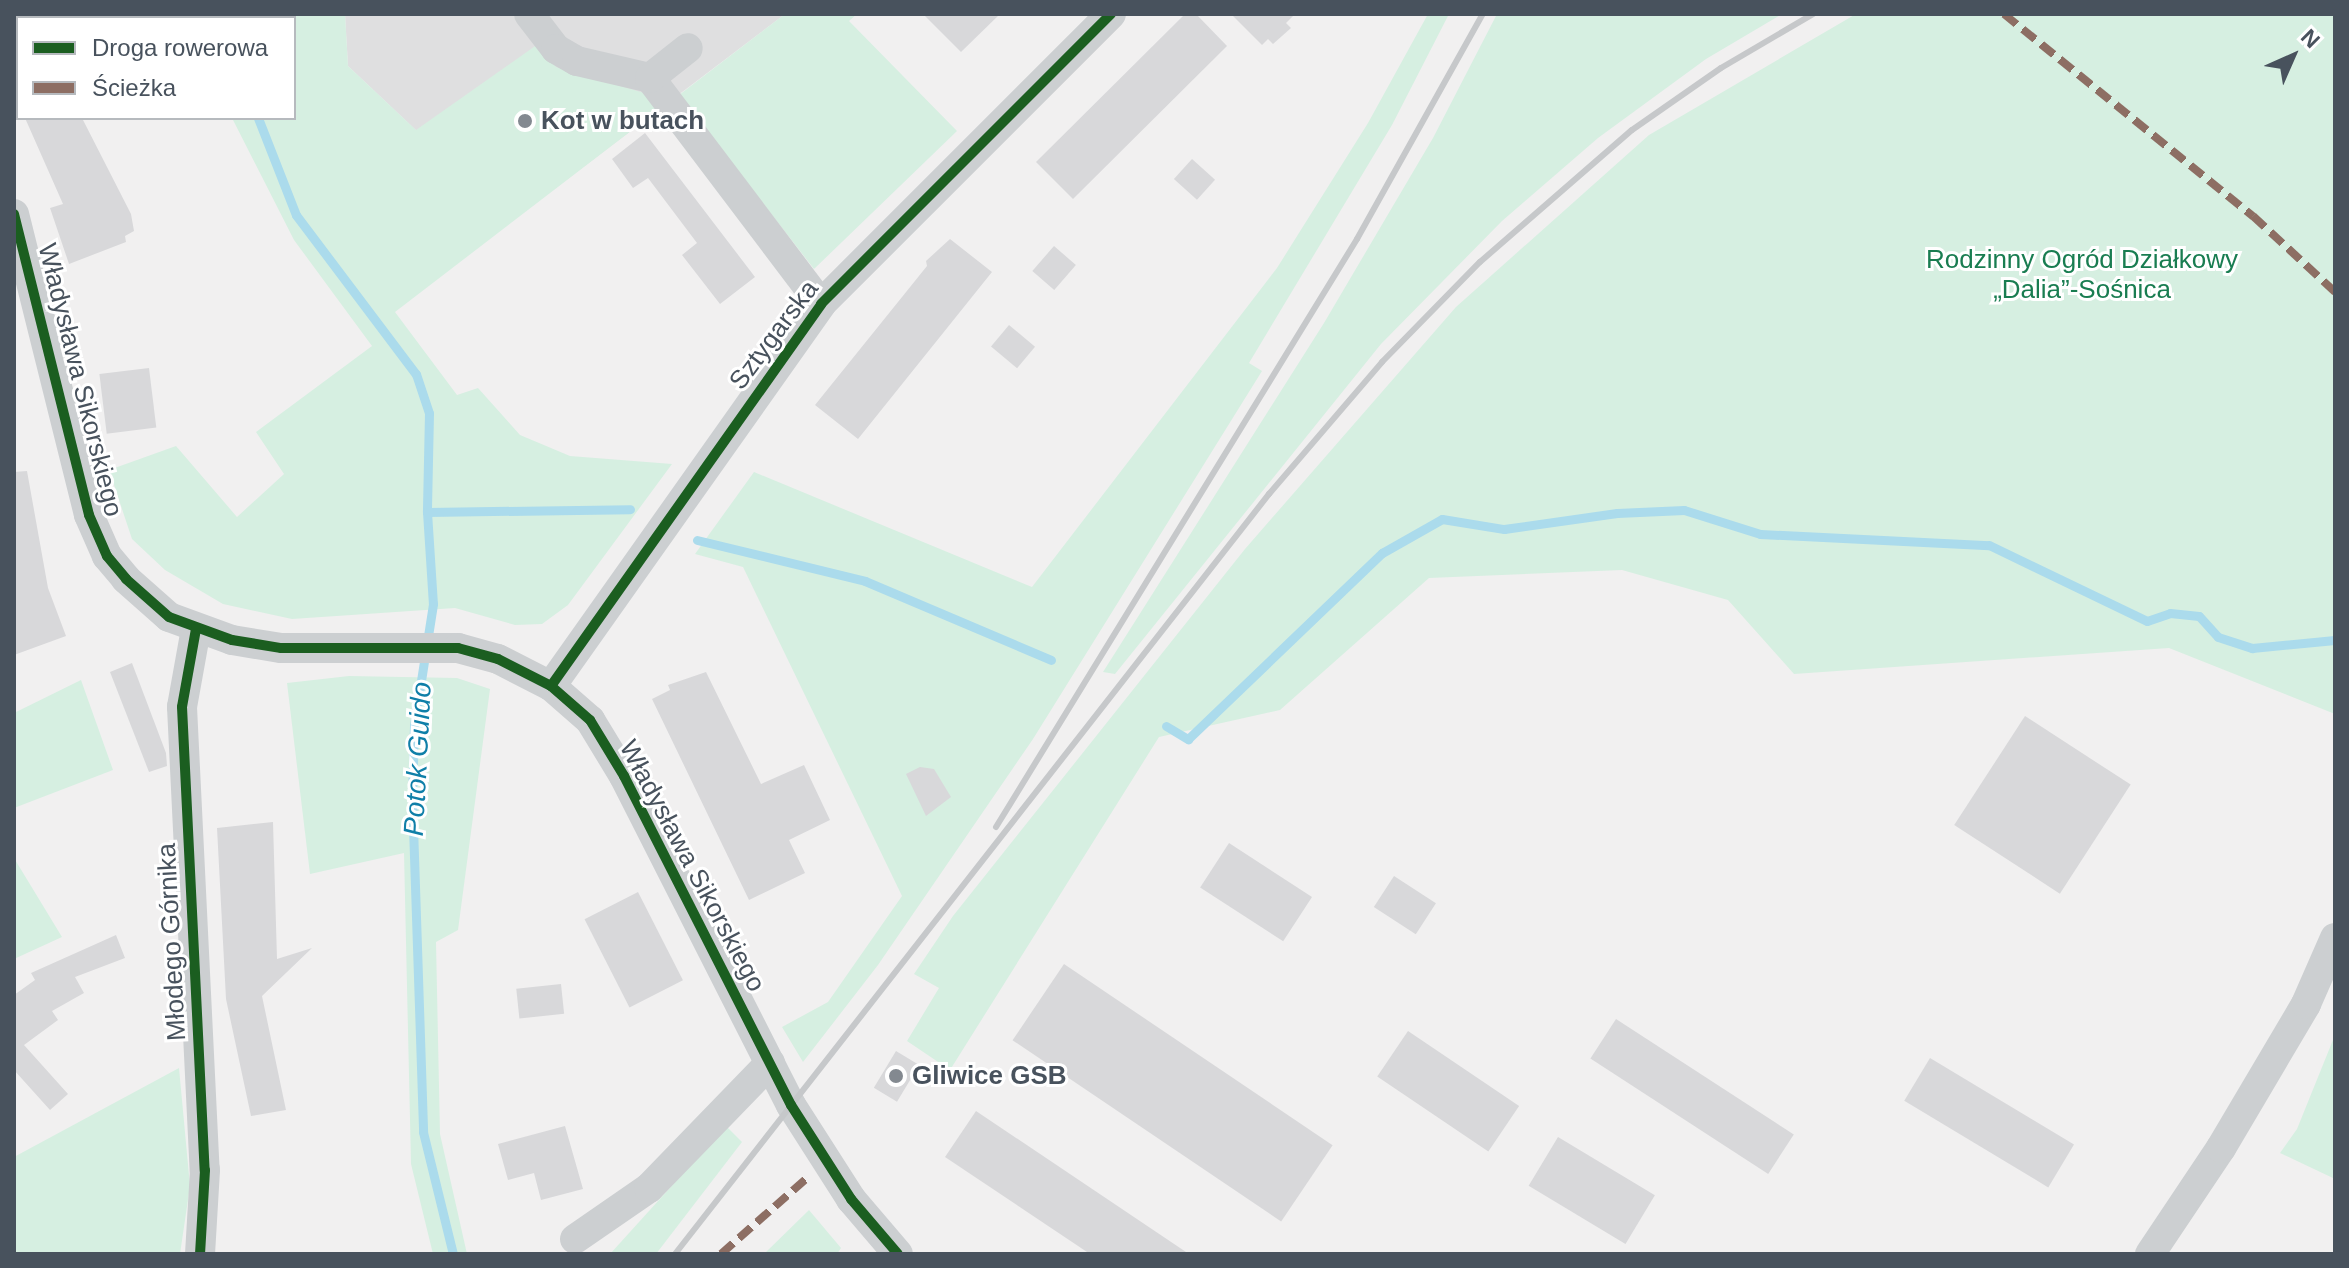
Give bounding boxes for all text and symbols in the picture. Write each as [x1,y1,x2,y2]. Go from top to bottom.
legend [16,16,296,120]
north arrow [2253,16,2333,96]
text: N [2296,24,2325,53]
text: Droga rowerowa [92,34,268,61]
text: Ścieżka [92,74,176,101]
place label: Kot w butach [541,105,704,137]
marker: Kot w butach [516,112,534,130]
street label: Władysława Sikorskiego [31,240,129,520]
park label: Rodzinny Ogród Działkowy „Dalia”-Sośnica [1926,244,2238,306]
street label: Sztygarska [723,274,825,396]
water label: Potok Guido [397,681,439,837]
street label: Władysława Sikorskiego [612,735,772,997]
street label: Młodego Górnika [151,842,193,1042]
place label: Gliwice GSB [912,1060,1067,1092]
marker: Gliwice GSB [887,1067,905,1085]

